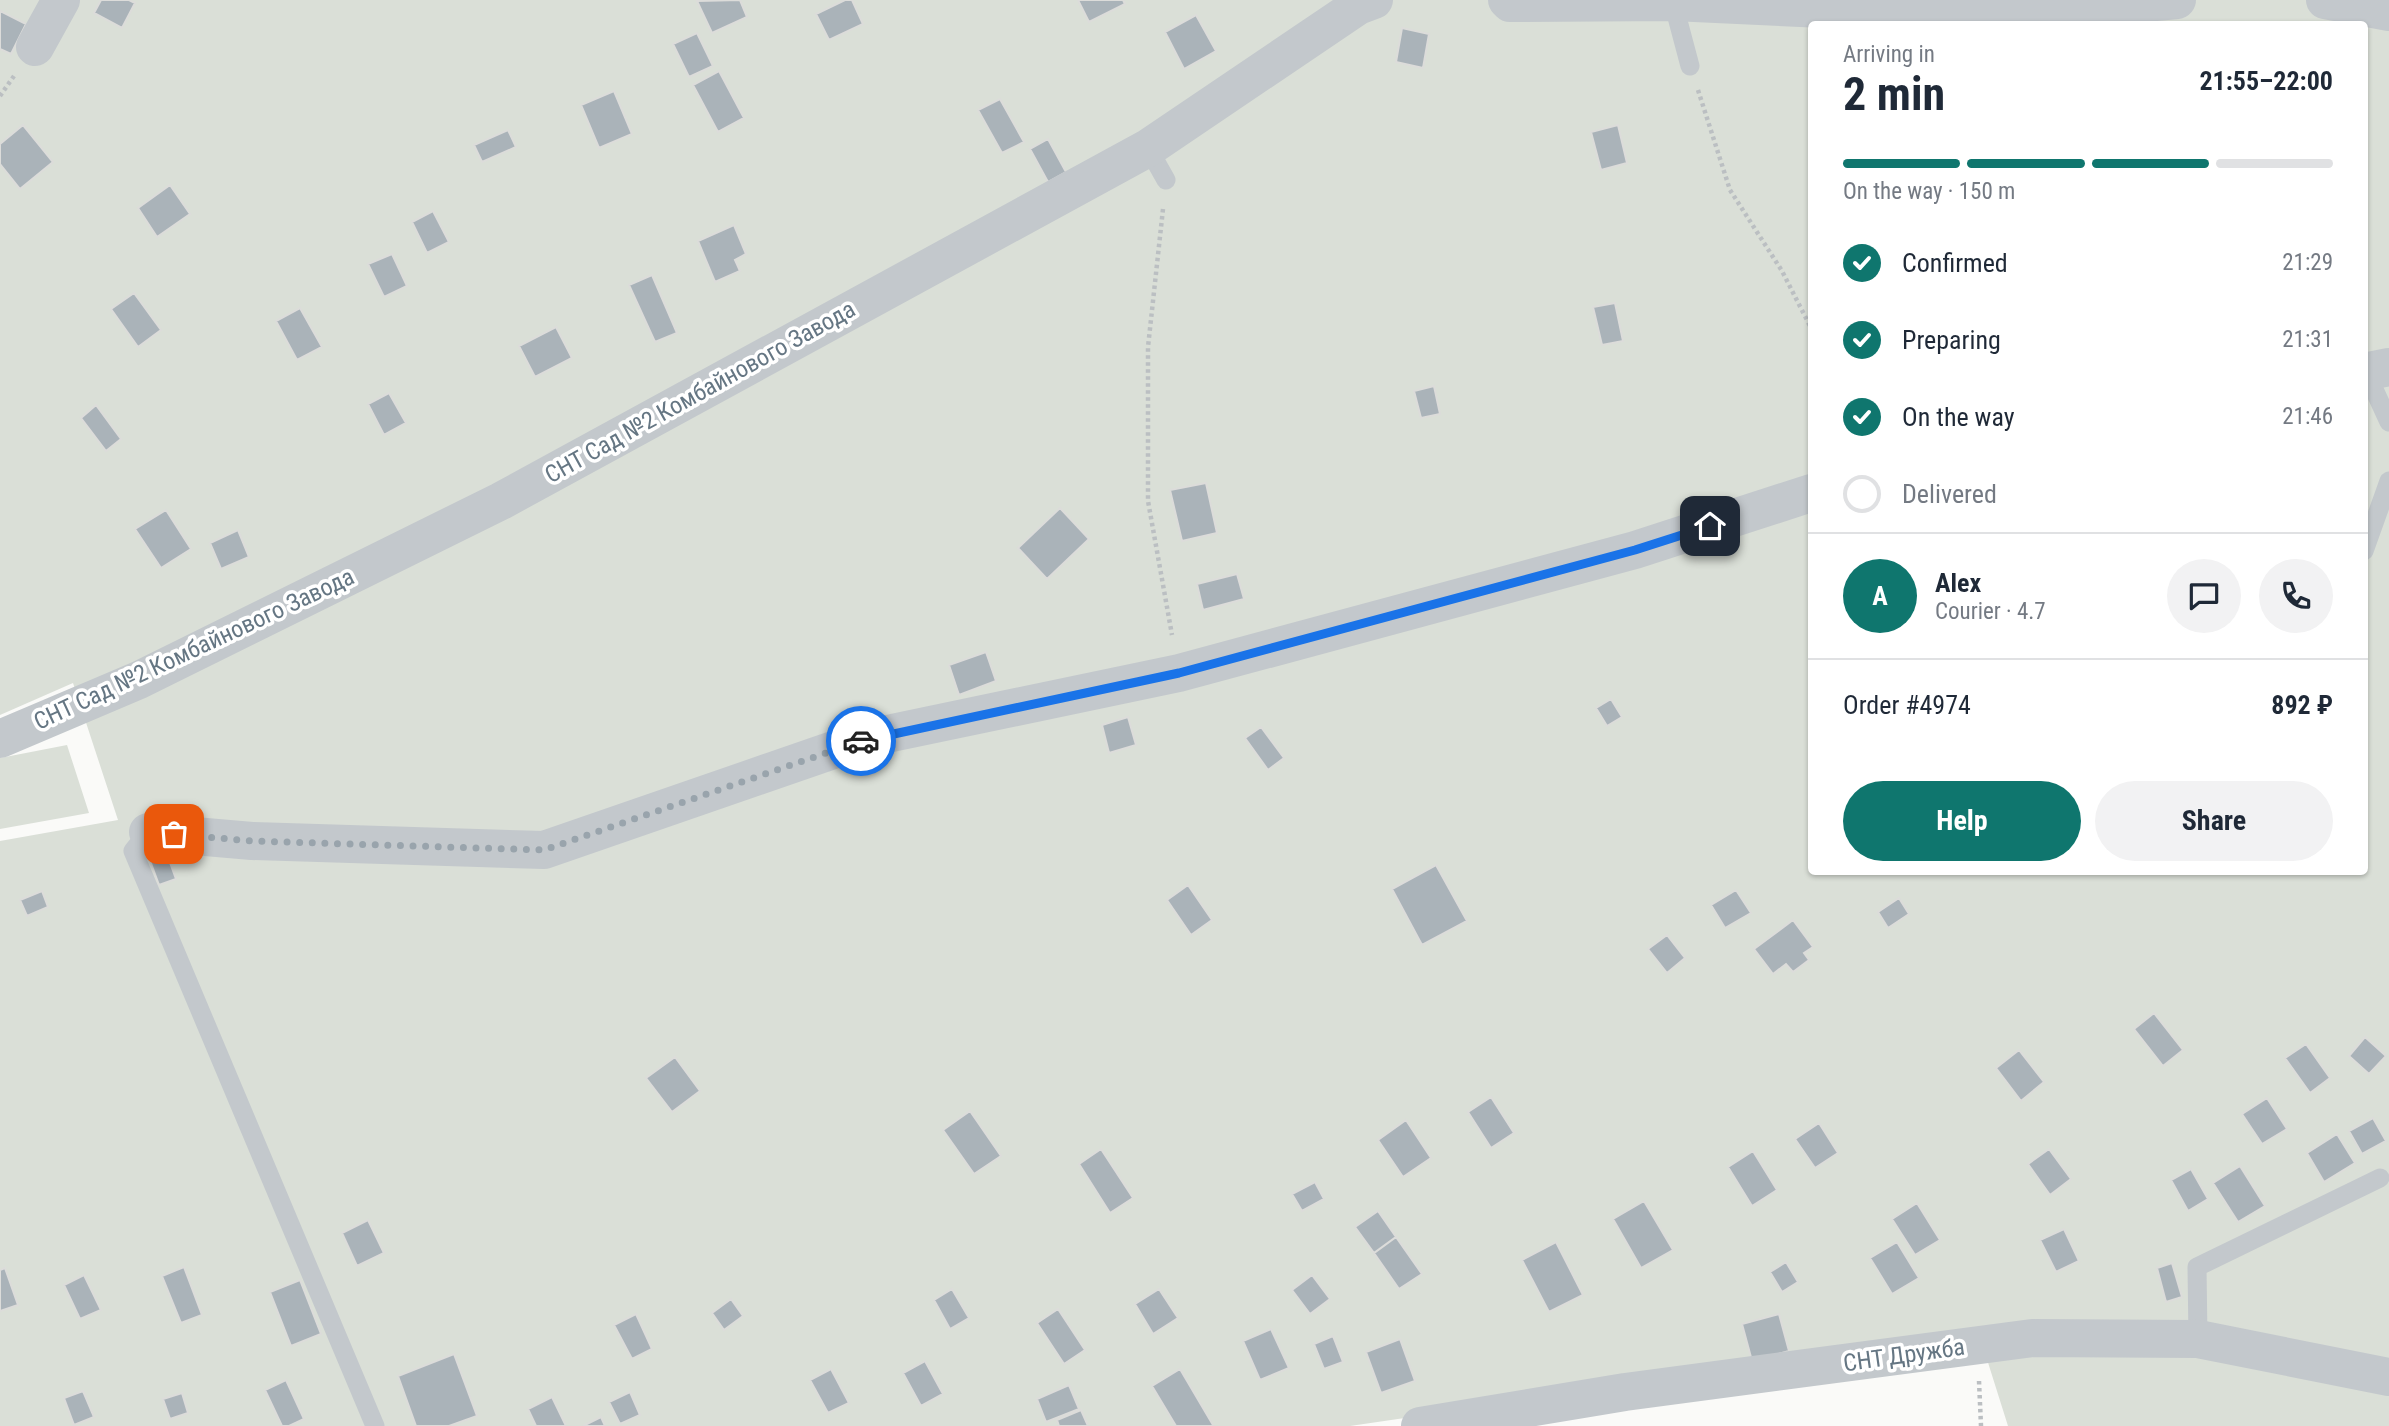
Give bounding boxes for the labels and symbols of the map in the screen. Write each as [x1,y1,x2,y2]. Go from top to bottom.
street label: СНТ Сад №2 Комбайнового Завода [540,295,860,489]
pin [1680,496,1740,556]
street label: СНТ Сад №2 Комбайнового Завода [29,562,359,736]
courier [826,706,896,776]
pin [144,804,204,864]
street label: СНТ Дружба [1842,1333,1966,1377]

